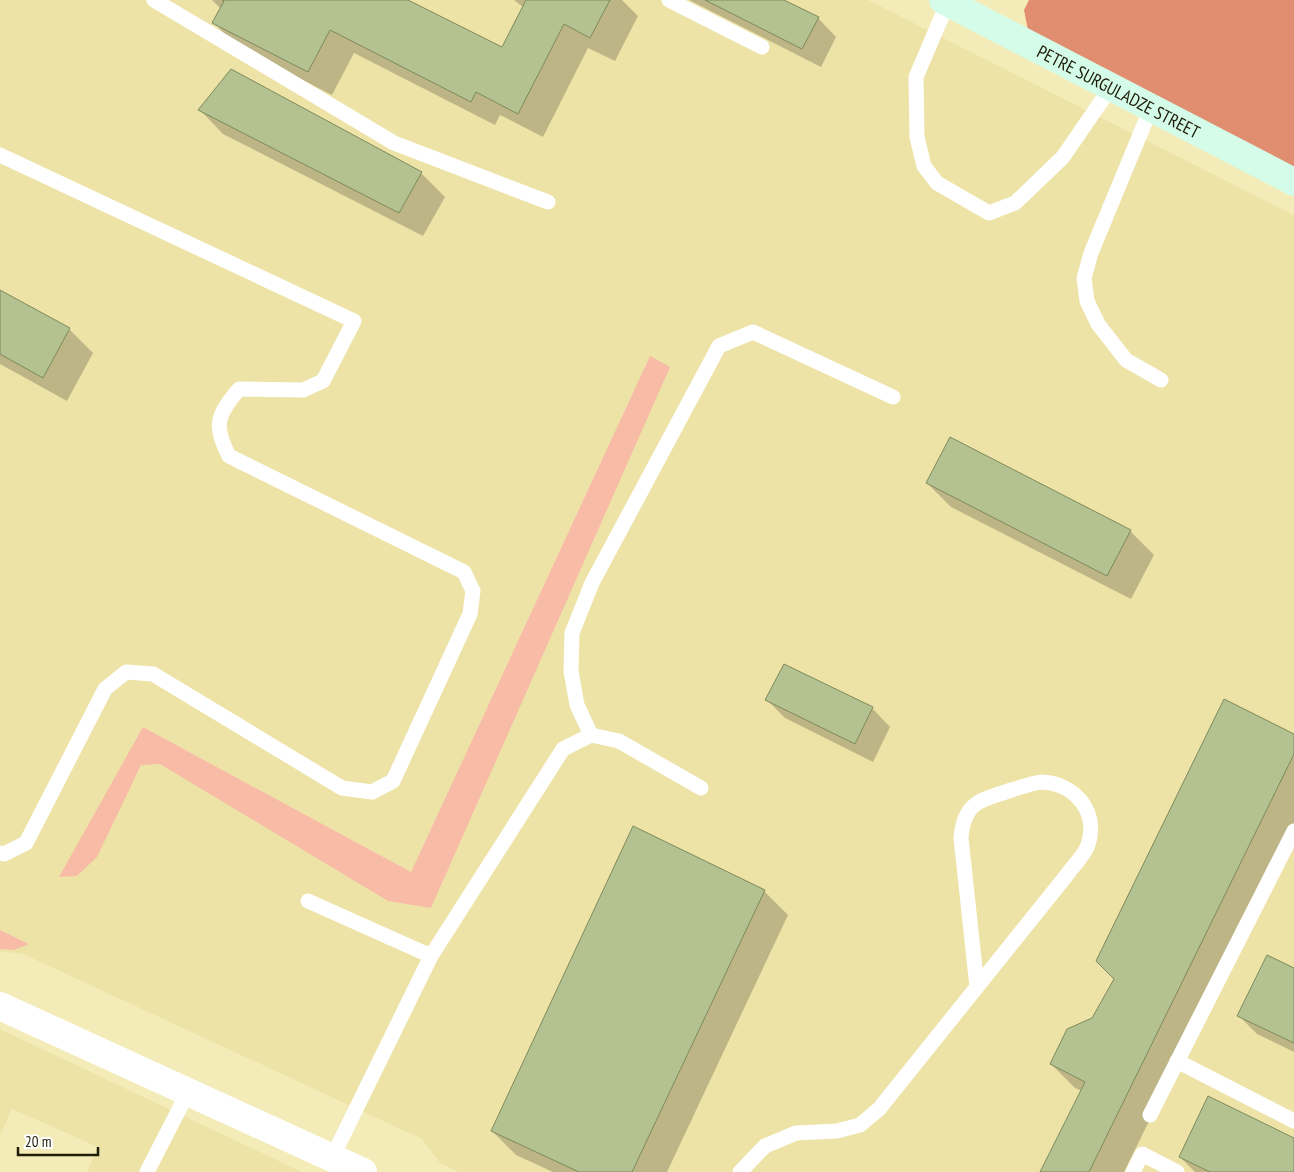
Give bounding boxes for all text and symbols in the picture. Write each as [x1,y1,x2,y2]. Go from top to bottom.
street label: PETRE SURGULADZE STREET [1033,39,1204,143]
scale bar [18,1124,98,1156]
text: 20 m [25,1132,51,1151]

